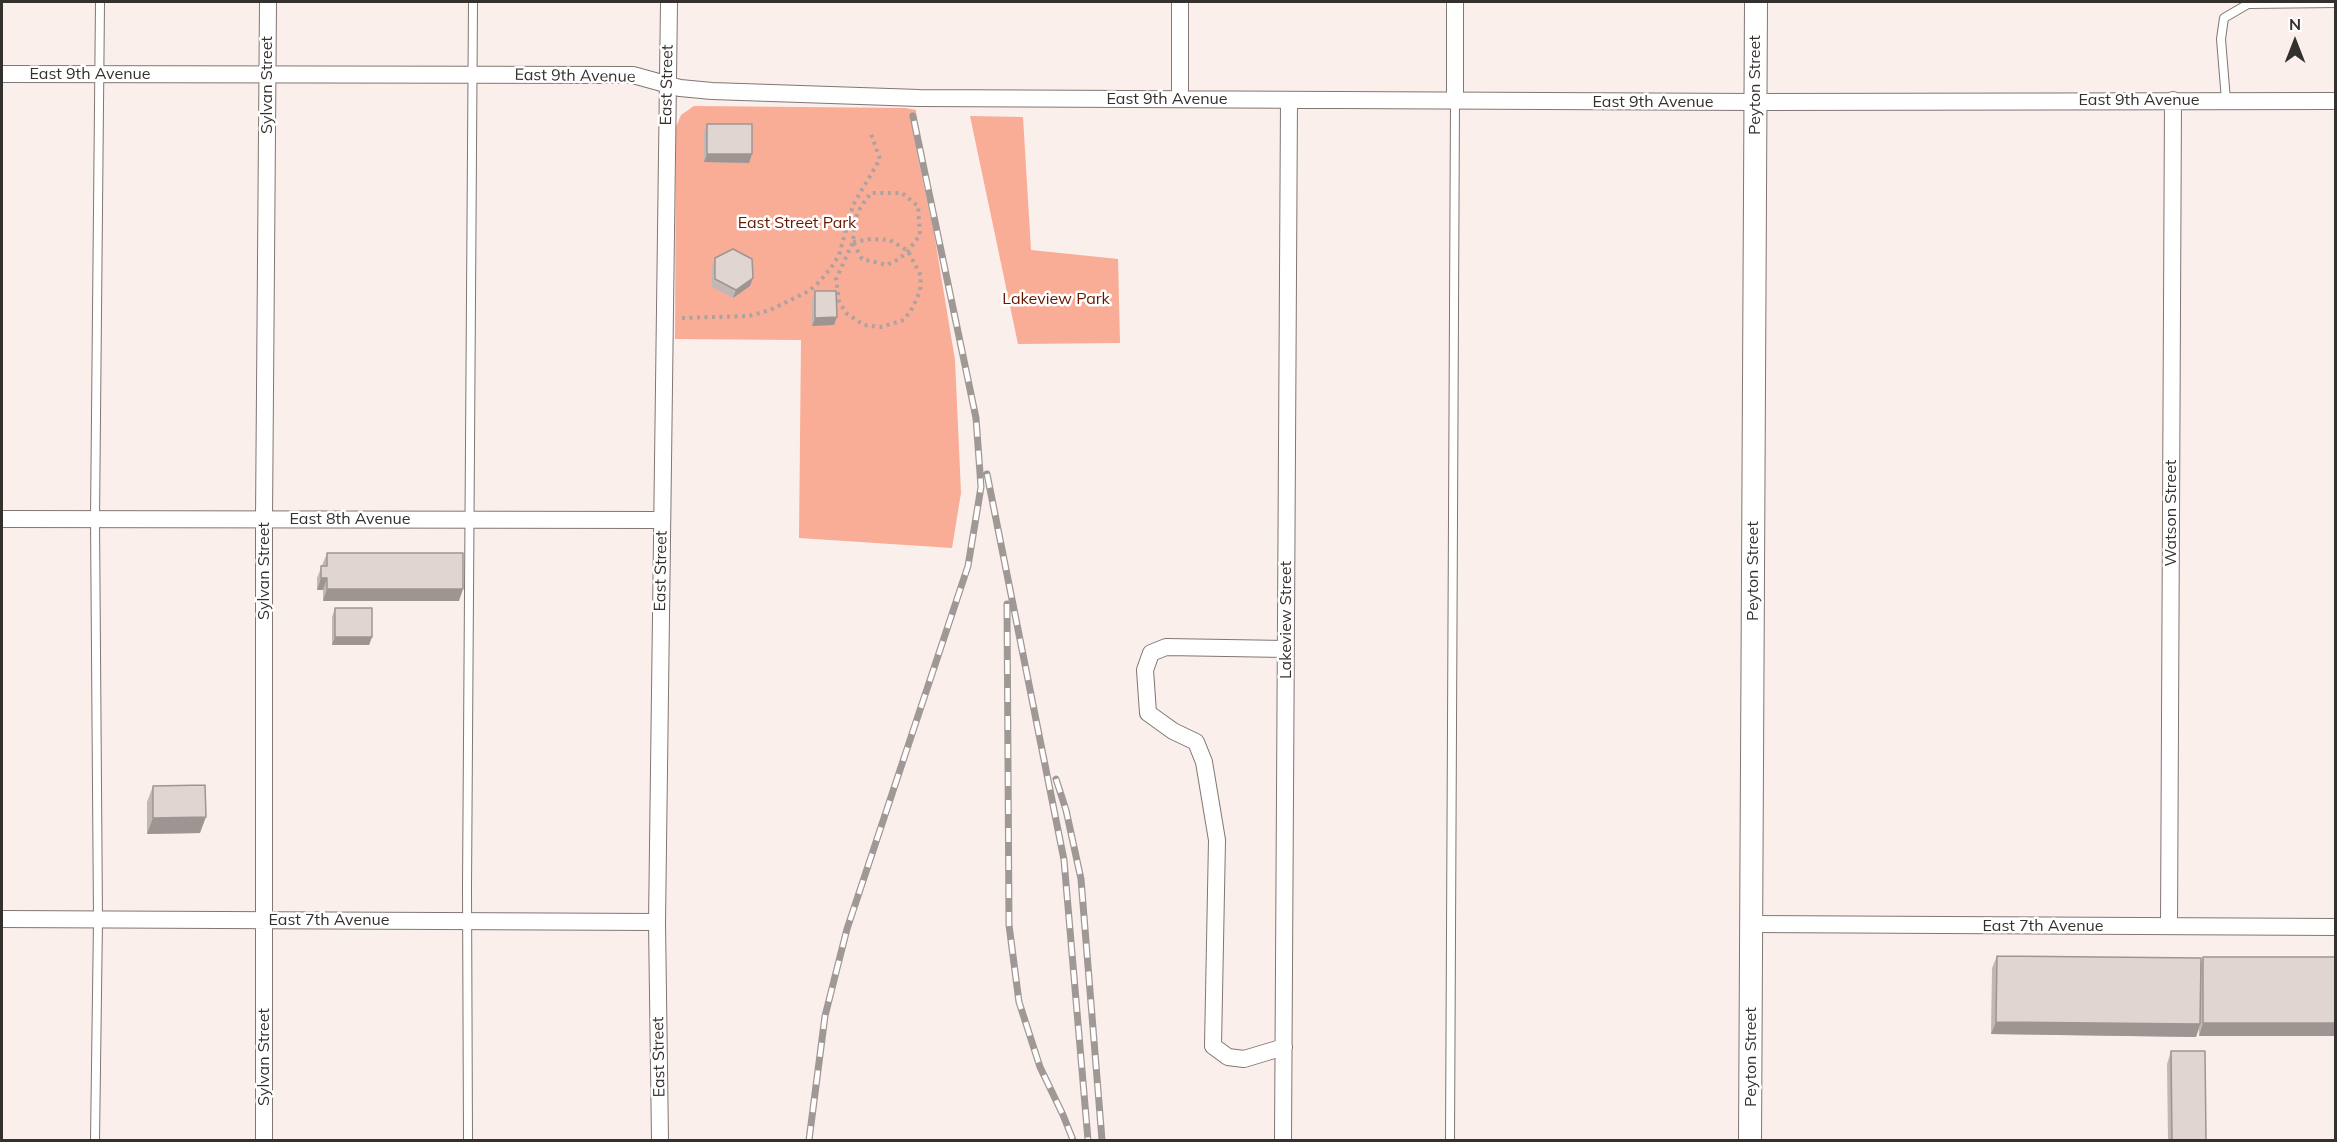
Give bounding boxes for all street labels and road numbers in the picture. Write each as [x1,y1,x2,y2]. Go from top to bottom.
street label: Peyton Street [1745,35,1765,135]
street label: Sylvan Street [257,36,277,134]
street label: East Street [657,44,677,126]
street label: East 9th Avenue [29,64,151,84]
street label: East 9th Avenue [514,65,636,87]
street label: East 9th Avenue [1106,89,1228,109]
street label: East 9th Avenue [2078,90,2200,110]
street label: East 9th Avenue [1592,92,1714,112]
street label: Watson Street [2161,460,2181,566]
street label: East 8th Avenue [289,509,411,529]
street label: Peyton Street [1743,521,1763,621]
street label: Sylvan Street [254,522,274,620]
street label: East Street [651,530,671,612]
street label: Lakeview Street [1276,561,1296,679]
street label: East 7th Avenue [268,910,390,930]
street label: East 7th Avenue [1982,916,2104,936]
street label: Peyton Street [1741,1007,1761,1107]
street label: Sylvan Street [254,1008,274,1106]
street label: East Street [649,1016,669,1098]

